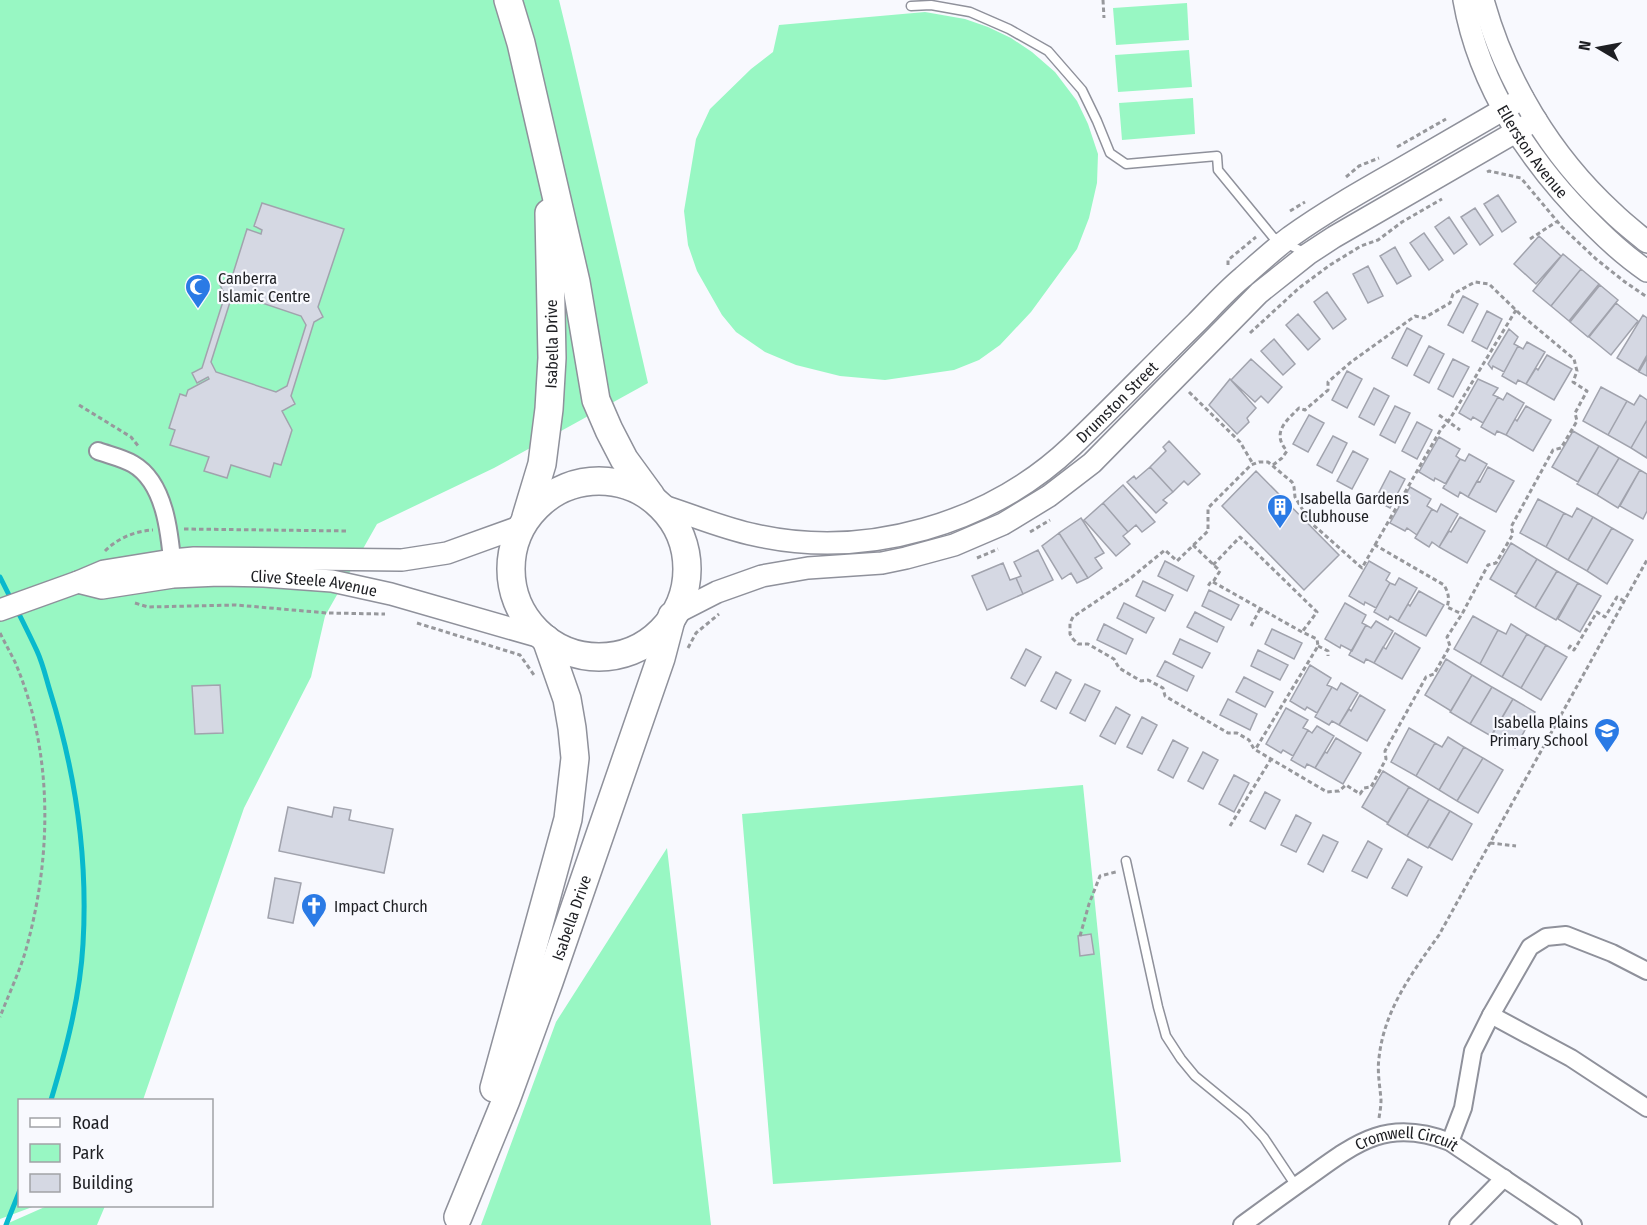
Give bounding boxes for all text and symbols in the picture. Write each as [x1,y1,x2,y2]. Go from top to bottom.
north arrow [1569,18,1629,78]
text: N [1575,39,1595,52]
street label: Ellerston Avenue [1493,102,1572,202]
place label: Canberra Islamic Centre [218,269,310,306]
mosque icon: Canberra Islamic Centre [183,272,213,310]
street label: Isabella Drive [541,299,562,389]
street label: Drumston Street [1072,357,1162,447]
place label: Isabella Gardens Clubhouse [1300,489,1409,526]
building icon: Isabella Gardens Clubhouse [1265,492,1295,530]
street label: Clive Steele Avenue [250,567,379,601]
place label: Isabella Plains Primary School [1489,713,1588,750]
school or university icon: Isabella Plains Primary School [1592,716,1622,754]
street label: Isabella Drive [548,873,595,963]
church icon: Impact Church [299,891,329,929]
place label: Impact Church [334,897,428,916]
legend [18,1099,213,1207]
text: Road [72,1112,109,1134]
street label: Cromwell Circuit [1352,1123,1463,1155]
text: Park [72,1142,105,1164]
text: Building [72,1172,133,1194]

